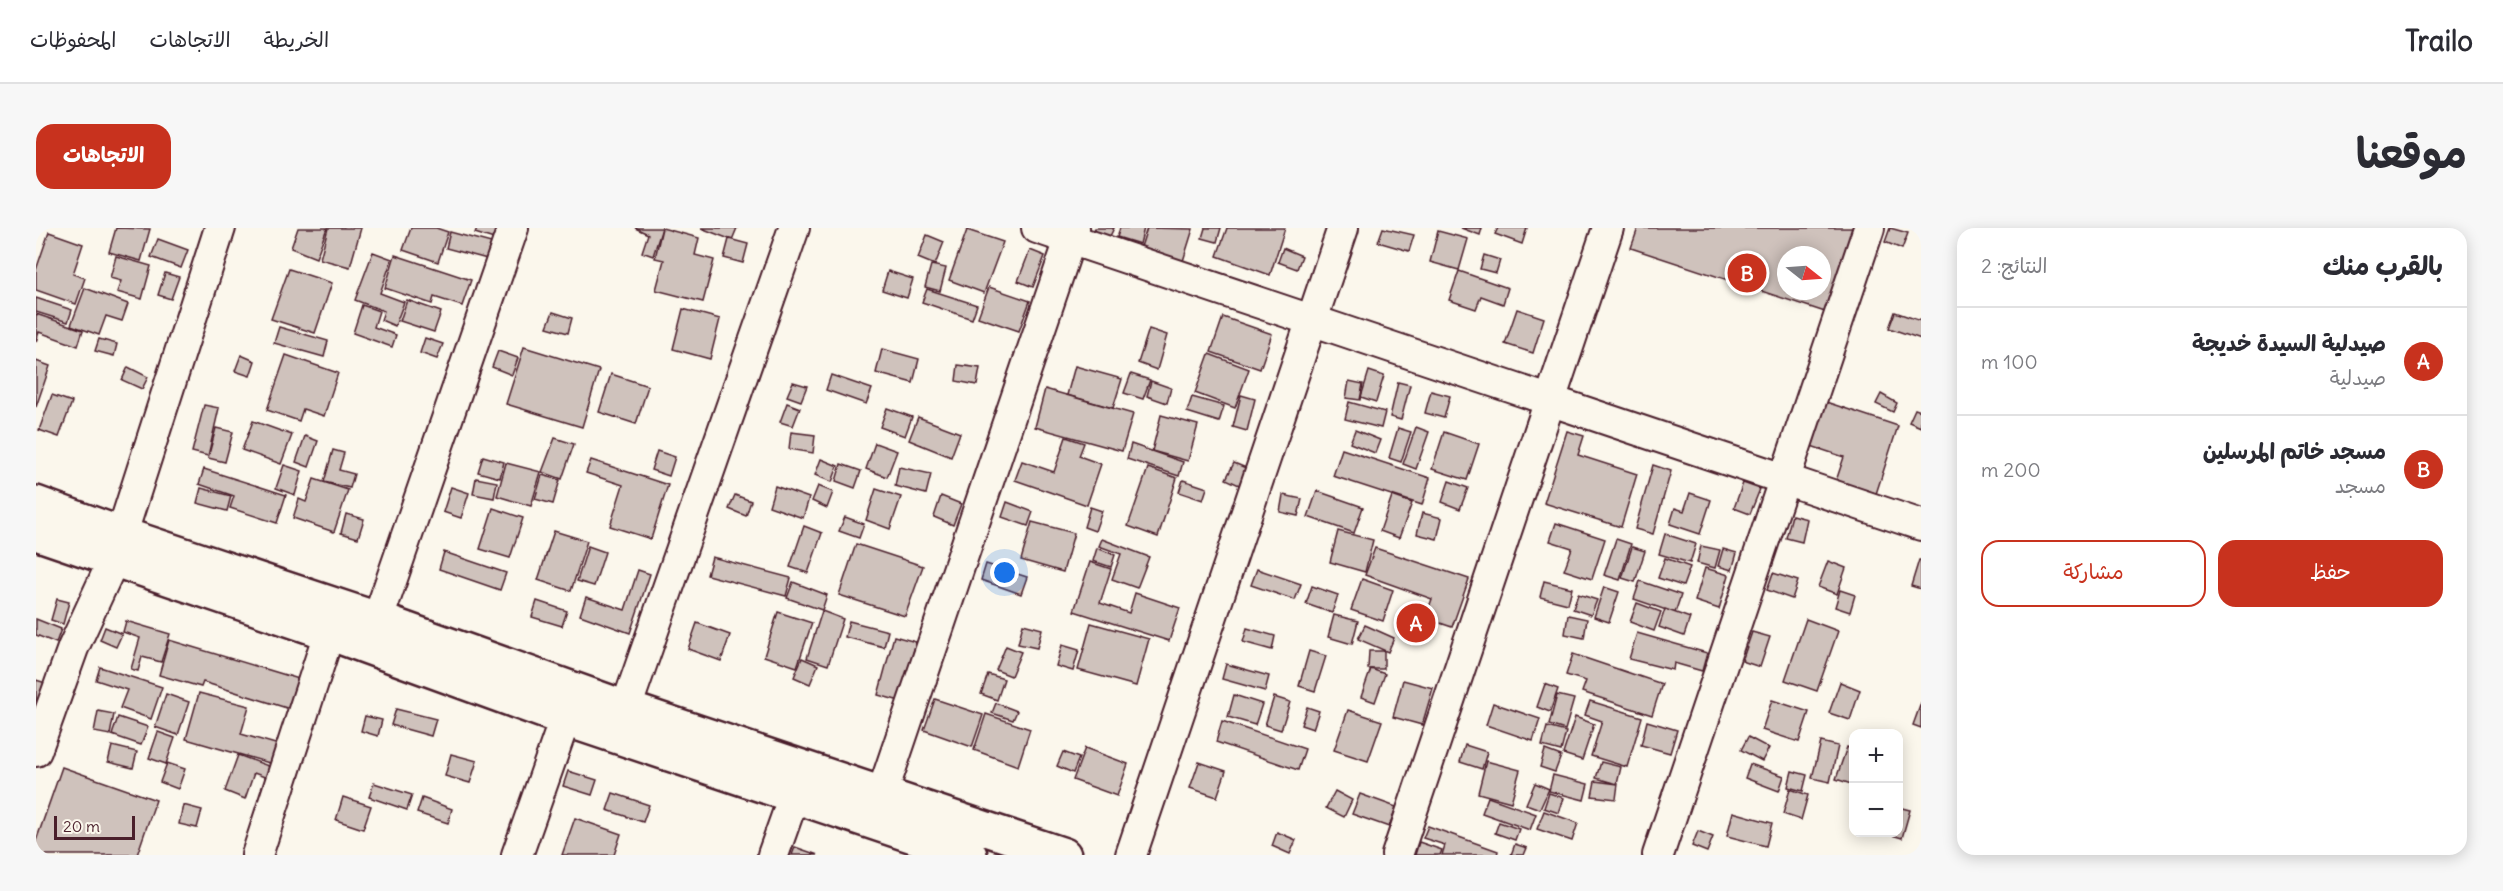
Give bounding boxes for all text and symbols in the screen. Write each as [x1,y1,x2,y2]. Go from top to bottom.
text: Trailo [2405,23,2473,59]
text: المحفوظات [30,26,116,53]
text: الاتجاهات [149,26,231,53]
text: الخريطة [264,26,329,53]
button: الاتجاهات [36,124,171,189]
text: موقعنا [2356,127,2467,179]
north arrow [1777,246,1831,300]
text: بالقرب منك [2323,249,2443,282]
pin: B [1728,250,1766,296]
text: النتائج: 2 [1981,253,2047,278]
text: صيدلية السيدة خديجة [2192,329,2386,357]
text: 100 m [1981,349,2038,374]
text: A [2417,349,2430,374]
text: صيدلية [2330,365,2386,390]
text: مسجد خاتم المرسلين [2203,437,2386,465]
text: 200 m [1981,457,2041,482]
text: B [2417,457,2430,482]
text: مسجد [2335,473,2386,498]
button: مشاركة [1981,540,2206,607]
button: حفظ [2218,540,2443,607]
your location [990,558,1019,587]
pin: A [1396,600,1436,646]
map controls [1849,729,1903,837]
button: + [1849,729,1903,783]
button: − [1849,783,1903,837]
scale bar [54,813,135,840]
text: 20 m [63,816,100,836]

